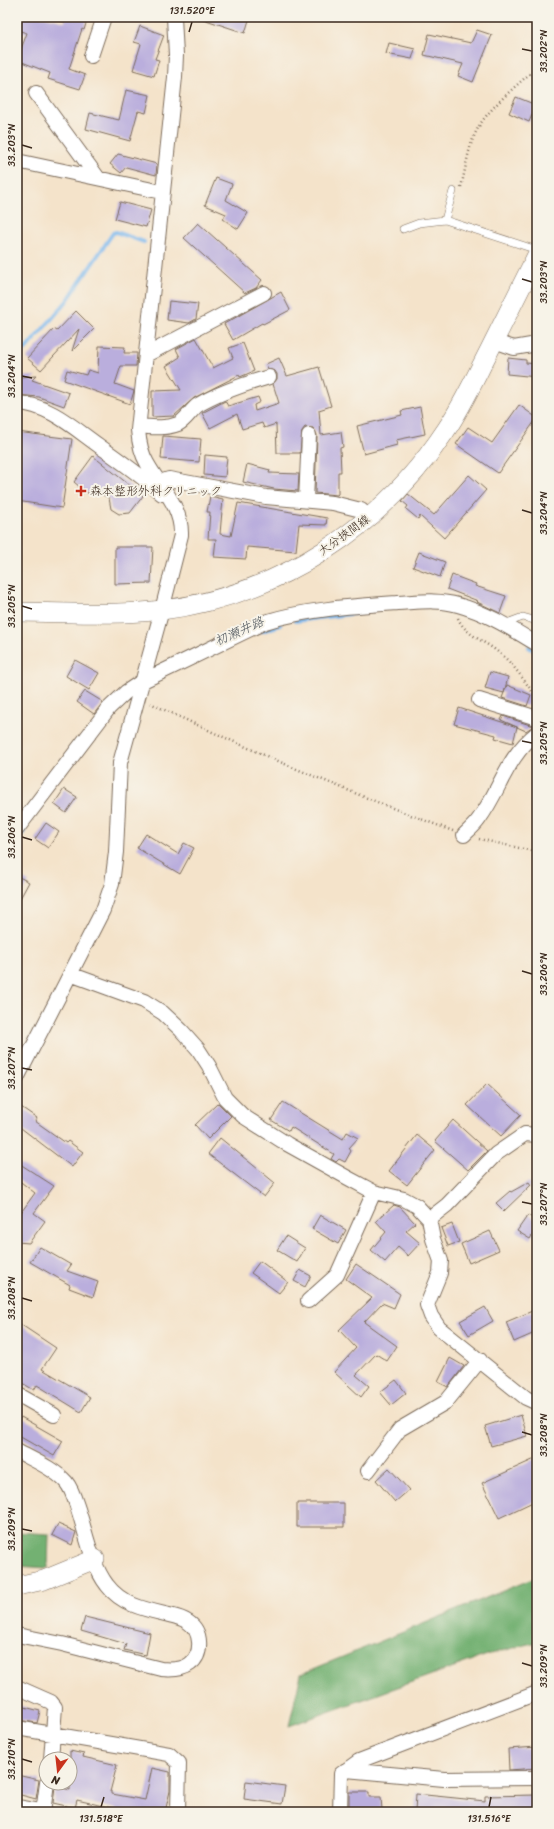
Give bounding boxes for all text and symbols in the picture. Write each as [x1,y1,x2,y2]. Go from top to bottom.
text: 131.520°E [169,2,216,20]
text: 33.202°N [535,29,553,73]
text: 33.203°N [3,124,21,166]
text: 33.203°N [535,261,553,303]
text: 33.204°N [3,354,21,398]
place label: 森本整形外科クリニック [90,480,222,502]
marker: 森本整形外科クリニック [75,485,87,497]
text: 33.204°N [535,491,553,535]
street label: 大分挾間線 [313,508,375,562]
text: 33.205°N [3,584,21,628]
water label: 初瀬井路 [211,610,268,652]
text: 33.205°N [535,721,553,765]
text: 33.206°N [3,815,21,858]
text: 33.206°N [535,952,553,995]
text: 33.207°N [3,1046,21,1090]
text: 33.207°N [535,1182,553,1226]
text: 33.208°N [3,1276,21,1320]
text: 33.208°N [535,1413,553,1457]
text: 33.209°N [3,1507,21,1551]
text: 33.209°N [535,1644,553,1688]
text: 33.210°N [3,1738,21,1780]
north arrow [38,1751,78,1791]
text: N [49,1770,63,1791]
text: 131.518°E [79,1810,124,1828]
text: 131.516°E [468,1810,512,1828]

